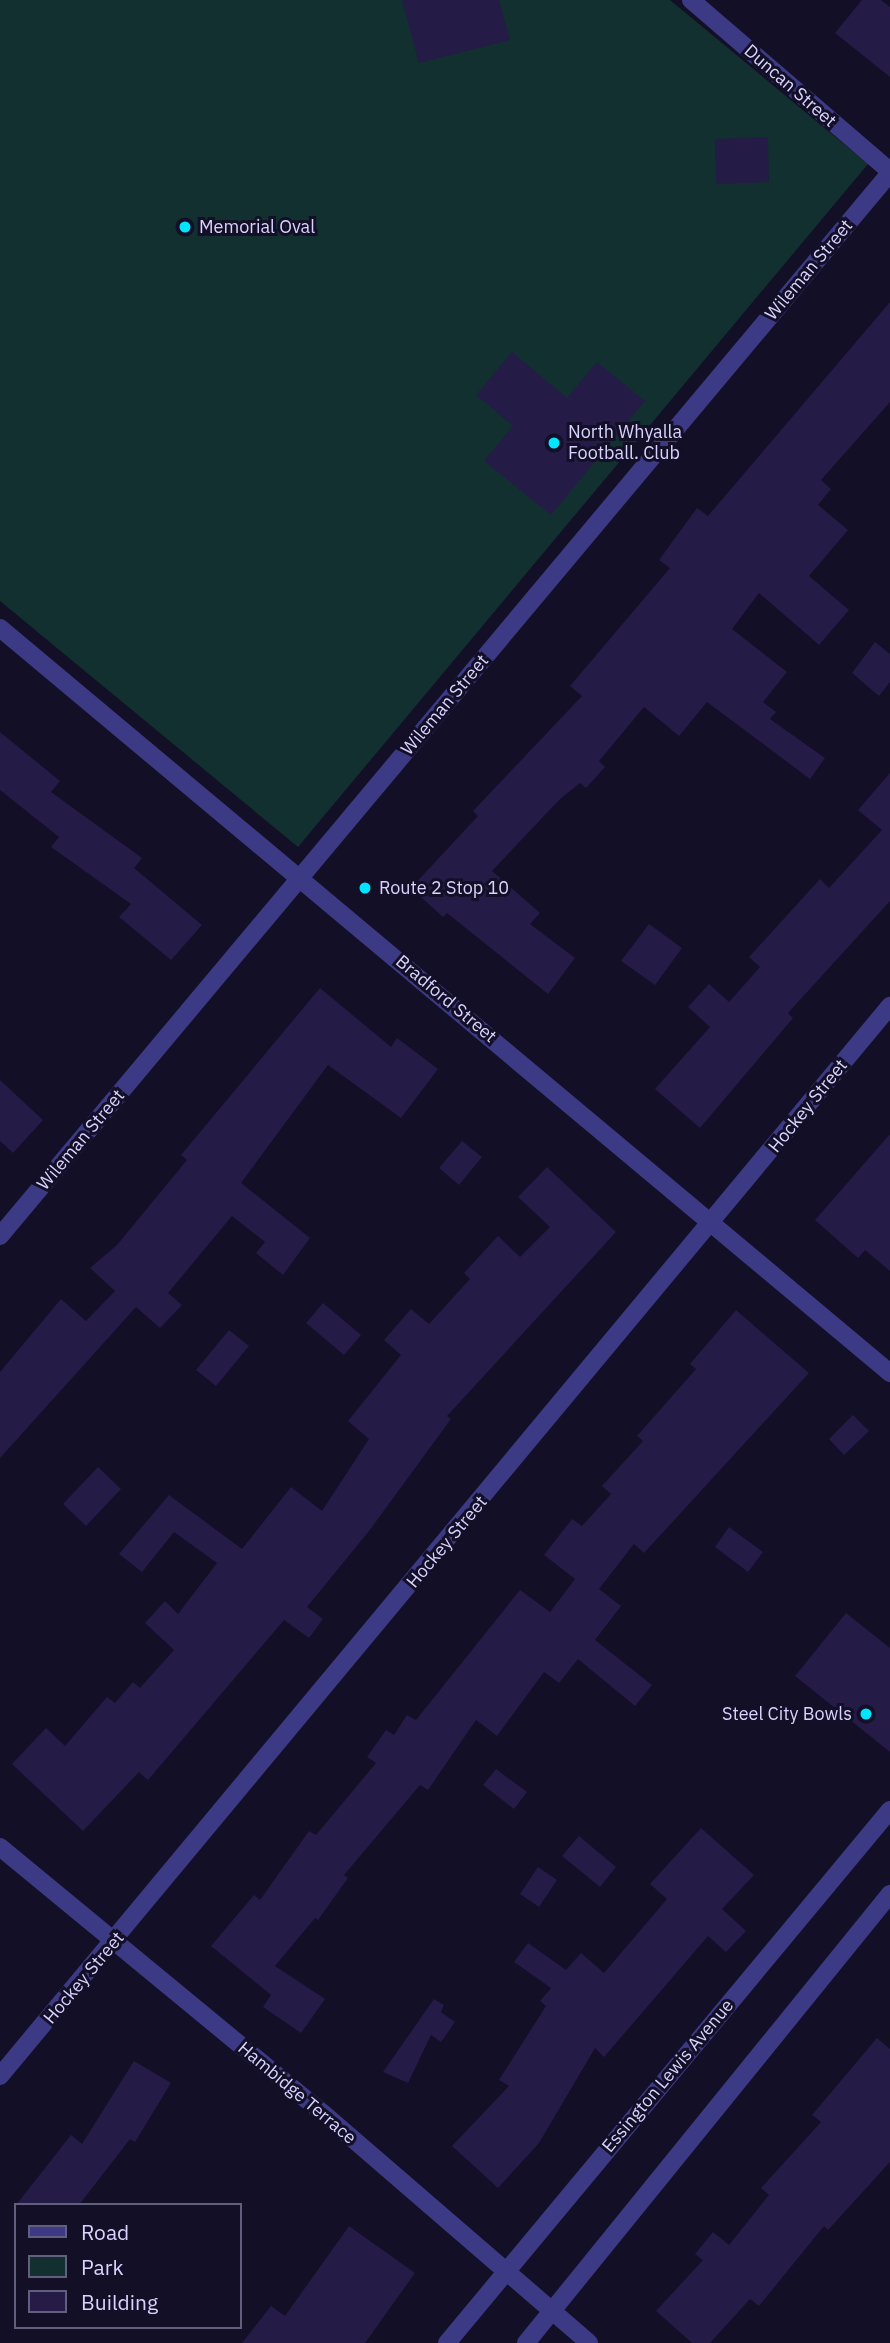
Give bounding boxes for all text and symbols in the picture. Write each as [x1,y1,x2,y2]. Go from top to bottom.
street label: Duncan Street [740,40,840,132]
street label: Wileman Street [761,215,857,325]
place label: Memorial Oval [199,216,315,238]
marker: Memorial Oval [177,219,193,235]
place label: North Whyalla Football. Club [568,422,682,464]
marker: North Whyalla Football. Club [546,435,562,451]
street label: Wileman Street [397,650,493,760]
place label: Route 2 Stop 10 [379,877,509,899]
marker: Route 2 Stop 10 [357,880,373,896]
street label: Bradford Street [391,951,501,1047]
street label: Hockey Street [764,1055,852,1157]
street label: Wileman Street [33,1085,129,1195]
street label: Hockey Street [402,1492,492,1592]
place label: Steel City Bowls [722,1703,852,1725]
marker: Steel City Bowls [858,1706,874,1722]
street label: Hockey Street [39,1928,129,2028]
street label: Essington Lewis Avenue [598,1995,738,2157]
street label: Hambidge Terrace [234,2037,360,2149]
legend [14,2203,242,2329]
text: Road [81,2218,129,2246]
text: Park [81,2253,124,2281]
text: Building [81,2288,158,2316]

